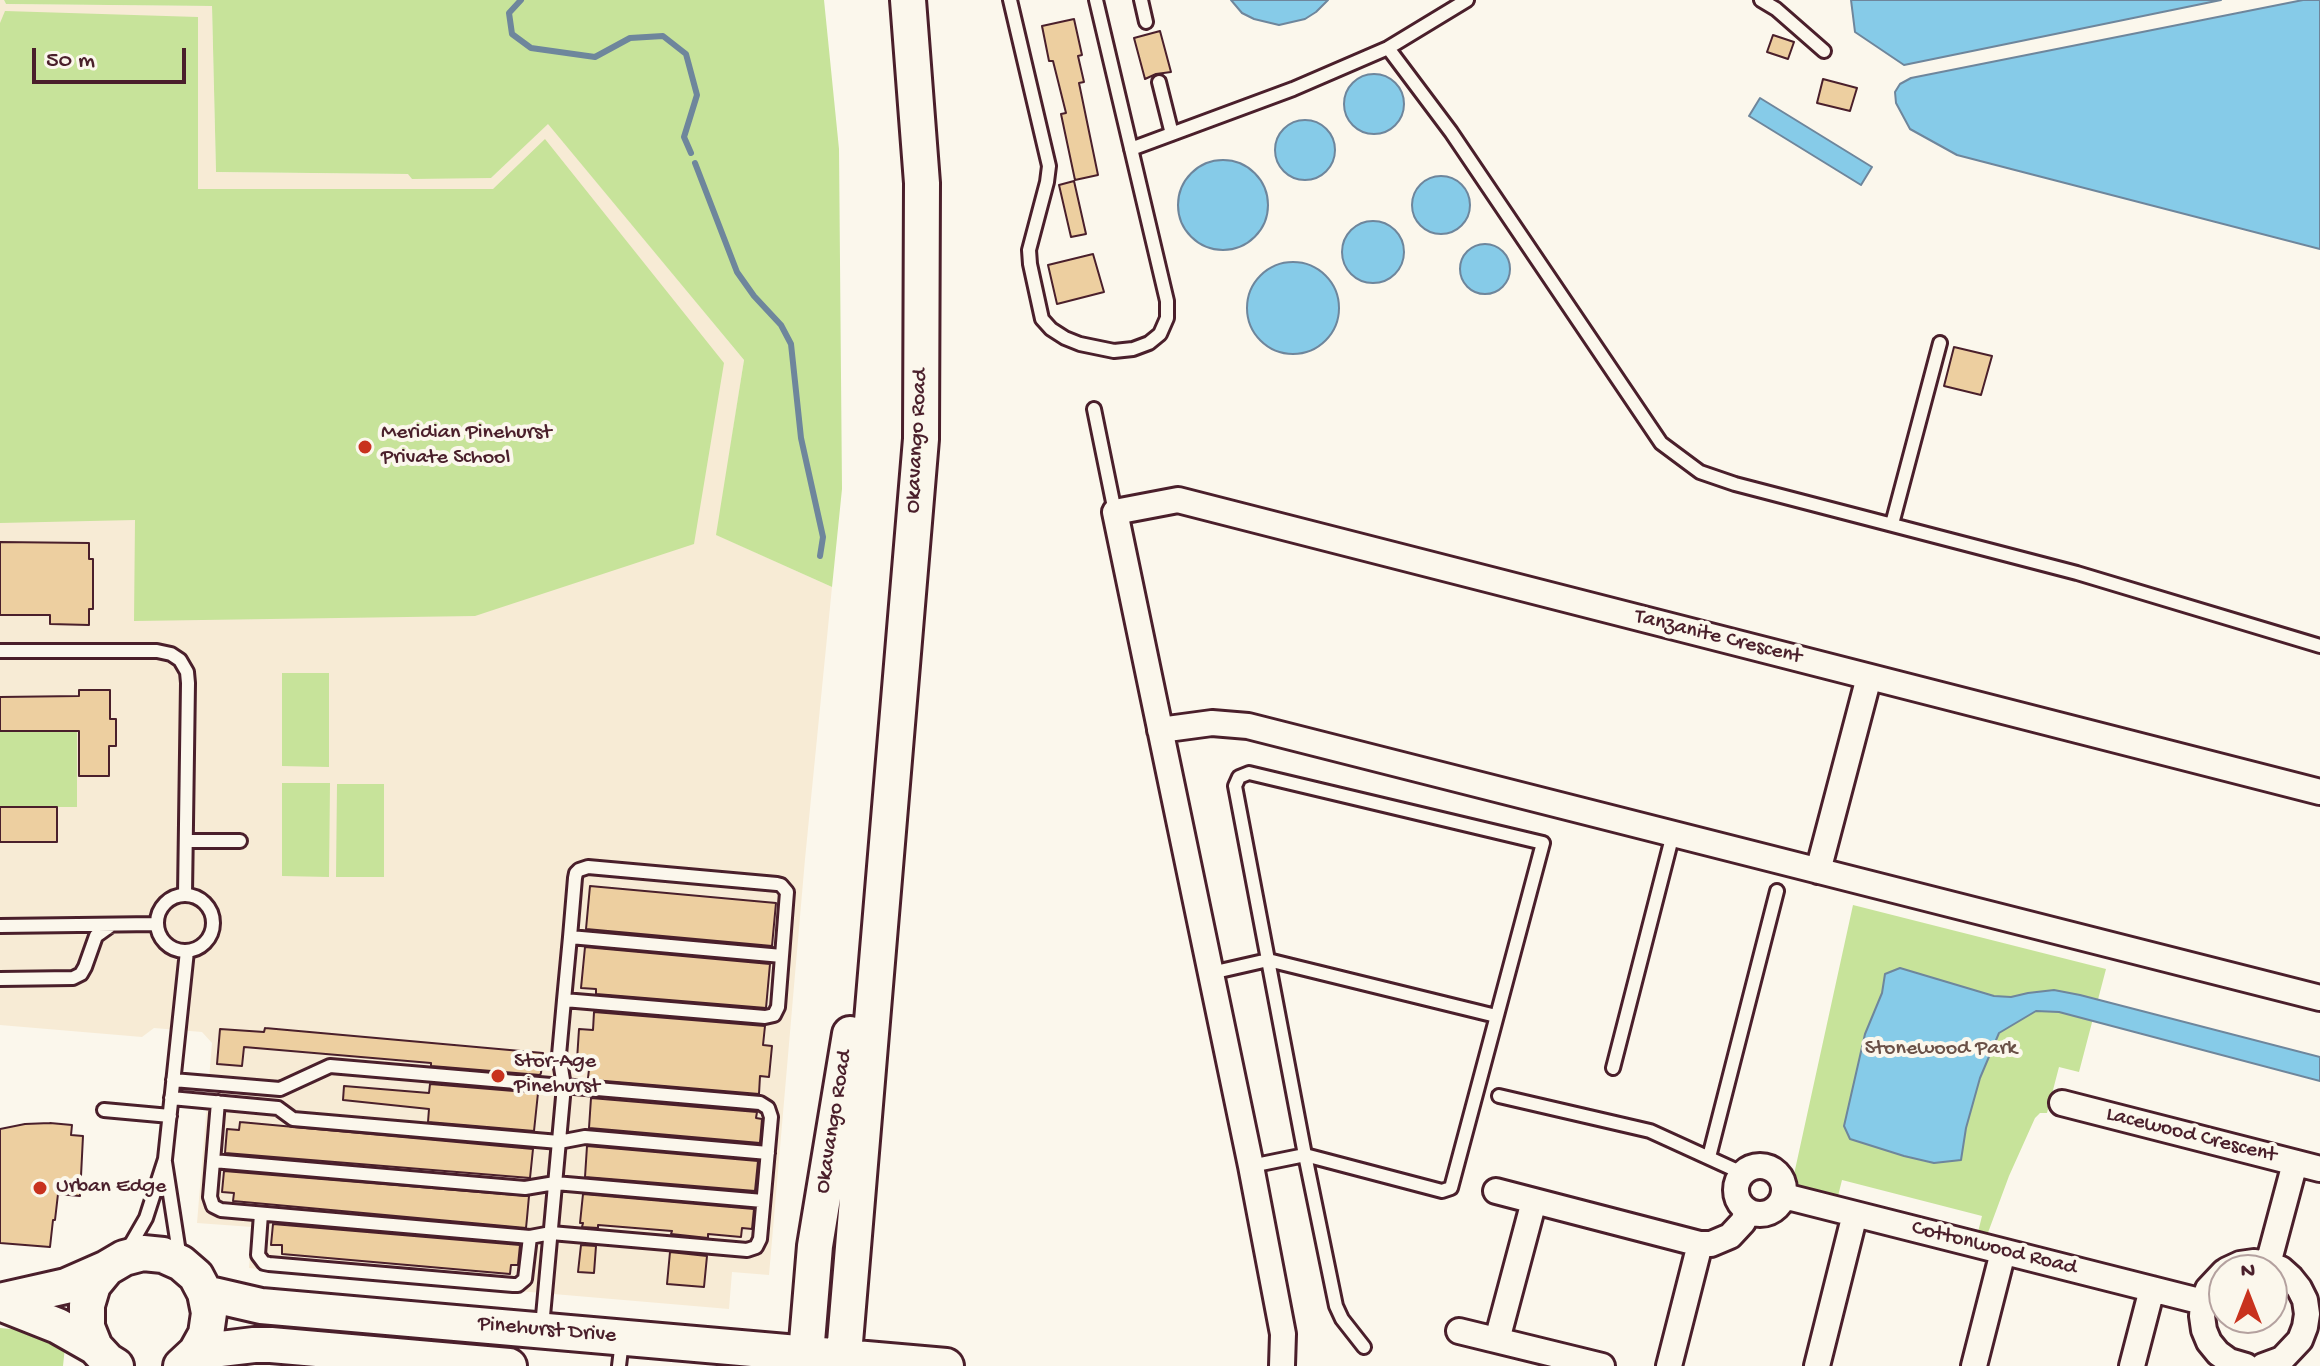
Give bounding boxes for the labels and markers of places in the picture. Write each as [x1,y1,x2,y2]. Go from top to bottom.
place label: Meridian Pinehurst Private School [381,421,551,472]
marker: Meridian Pinehurst Private School [356,438,374,456]
place label: Stor-Age Pinehurst [514,1050,600,1102]
marker: Stor-Age Pinehurst [489,1067,507,1085]
place label: Urban Edge [56,1175,166,1201]
marker: Urban Edge [31,1179,49,1197]

